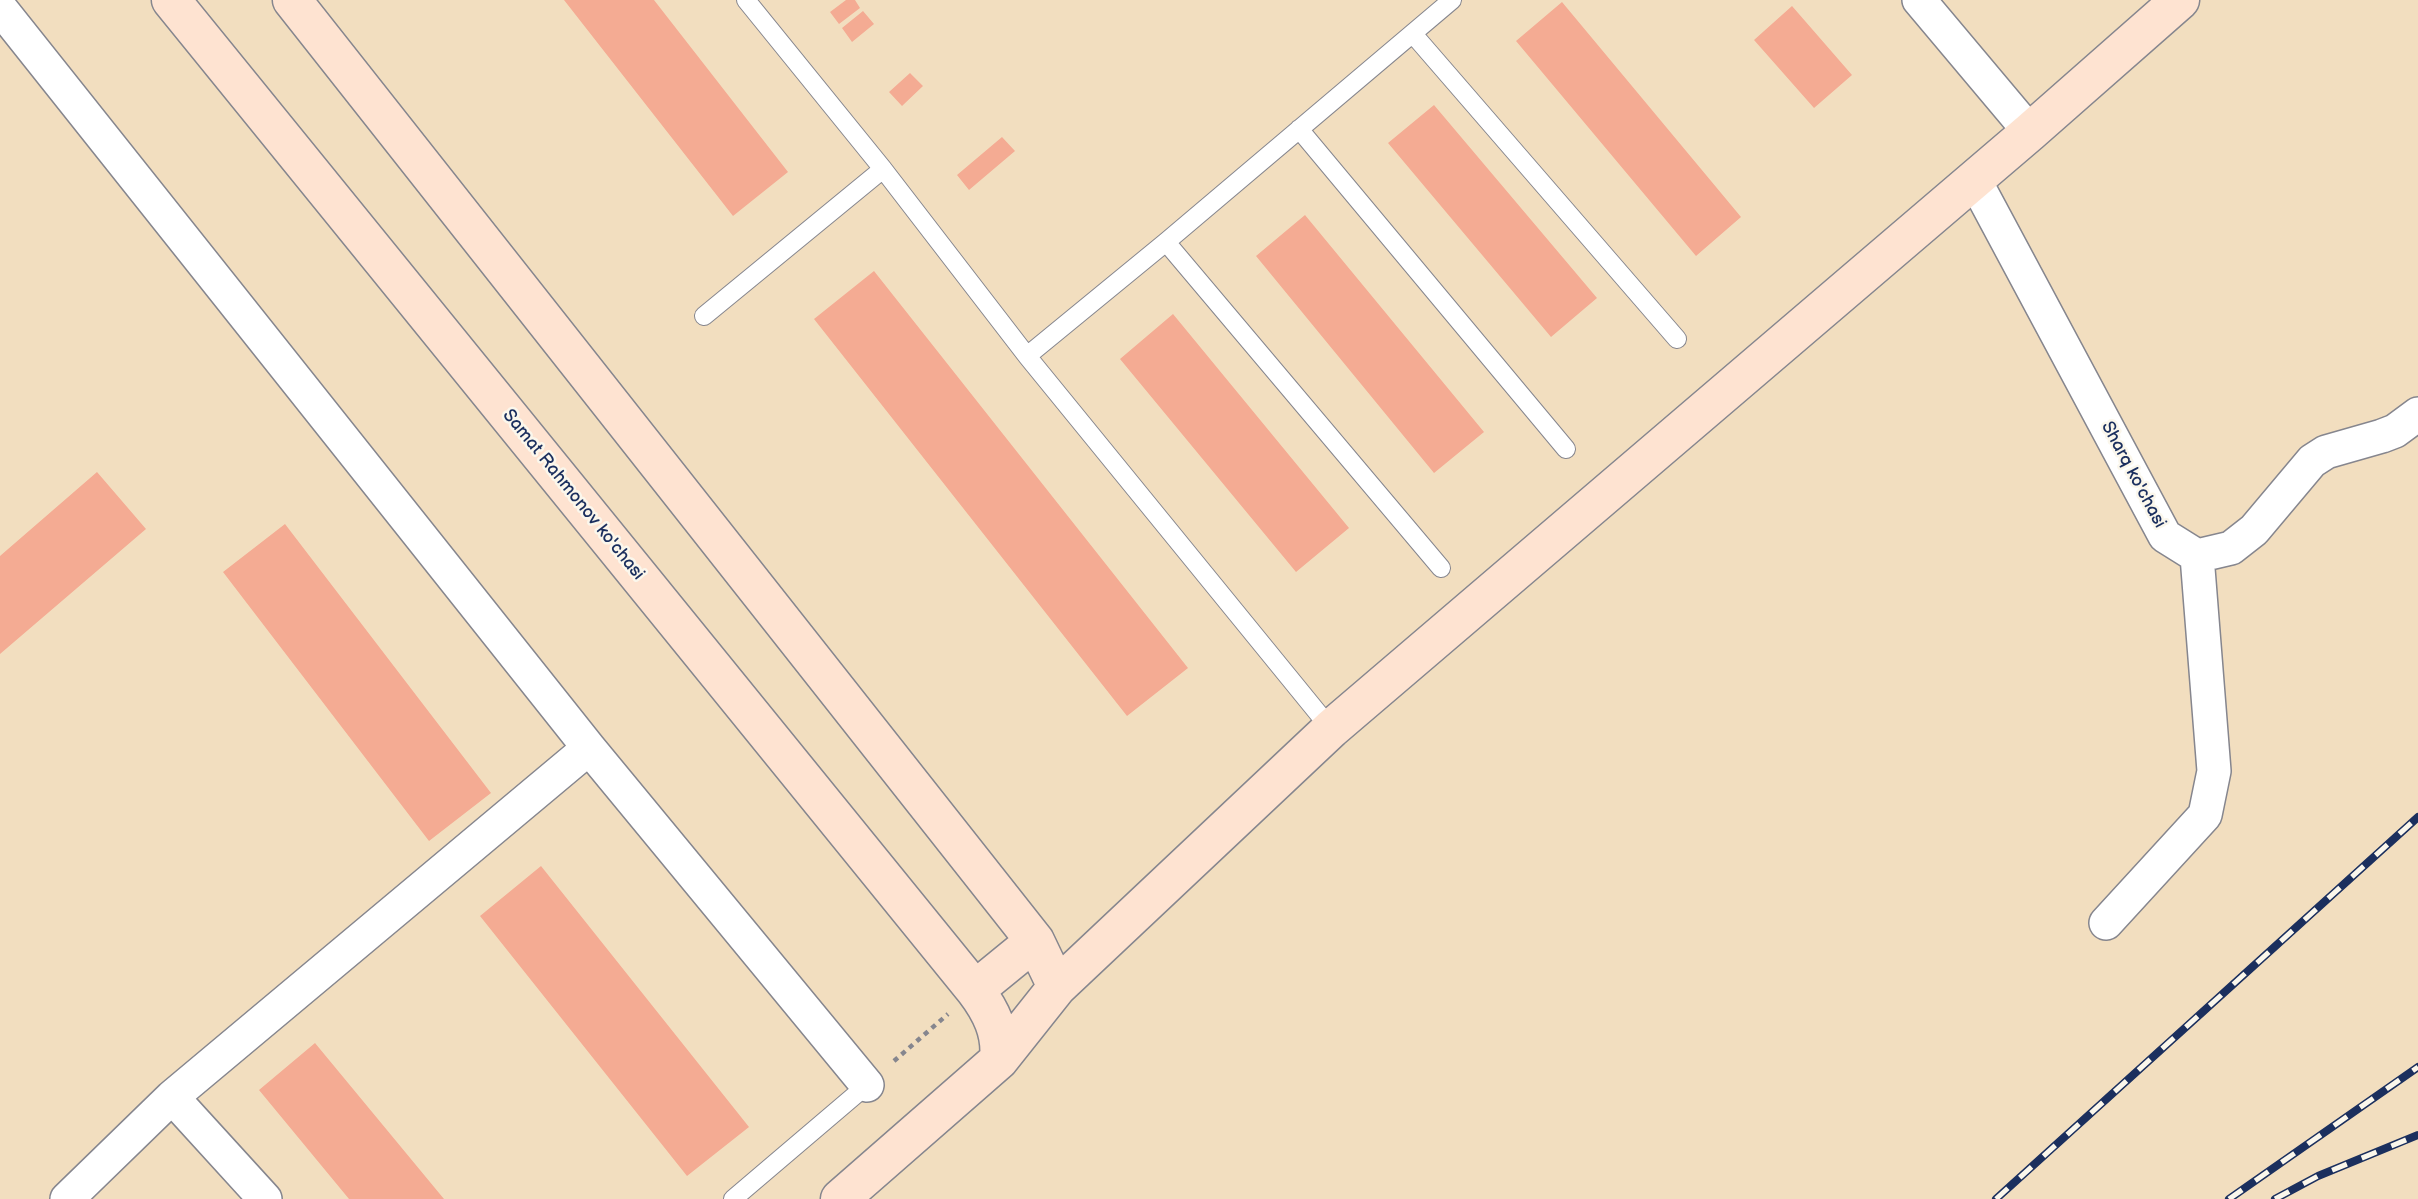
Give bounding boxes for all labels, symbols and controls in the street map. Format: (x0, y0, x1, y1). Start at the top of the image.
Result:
street label: Samat Rahmonov ko'chasi (497, 405, 649, 585)
street label: Sharq ko'chasi (2096, 418, 2170, 532)

